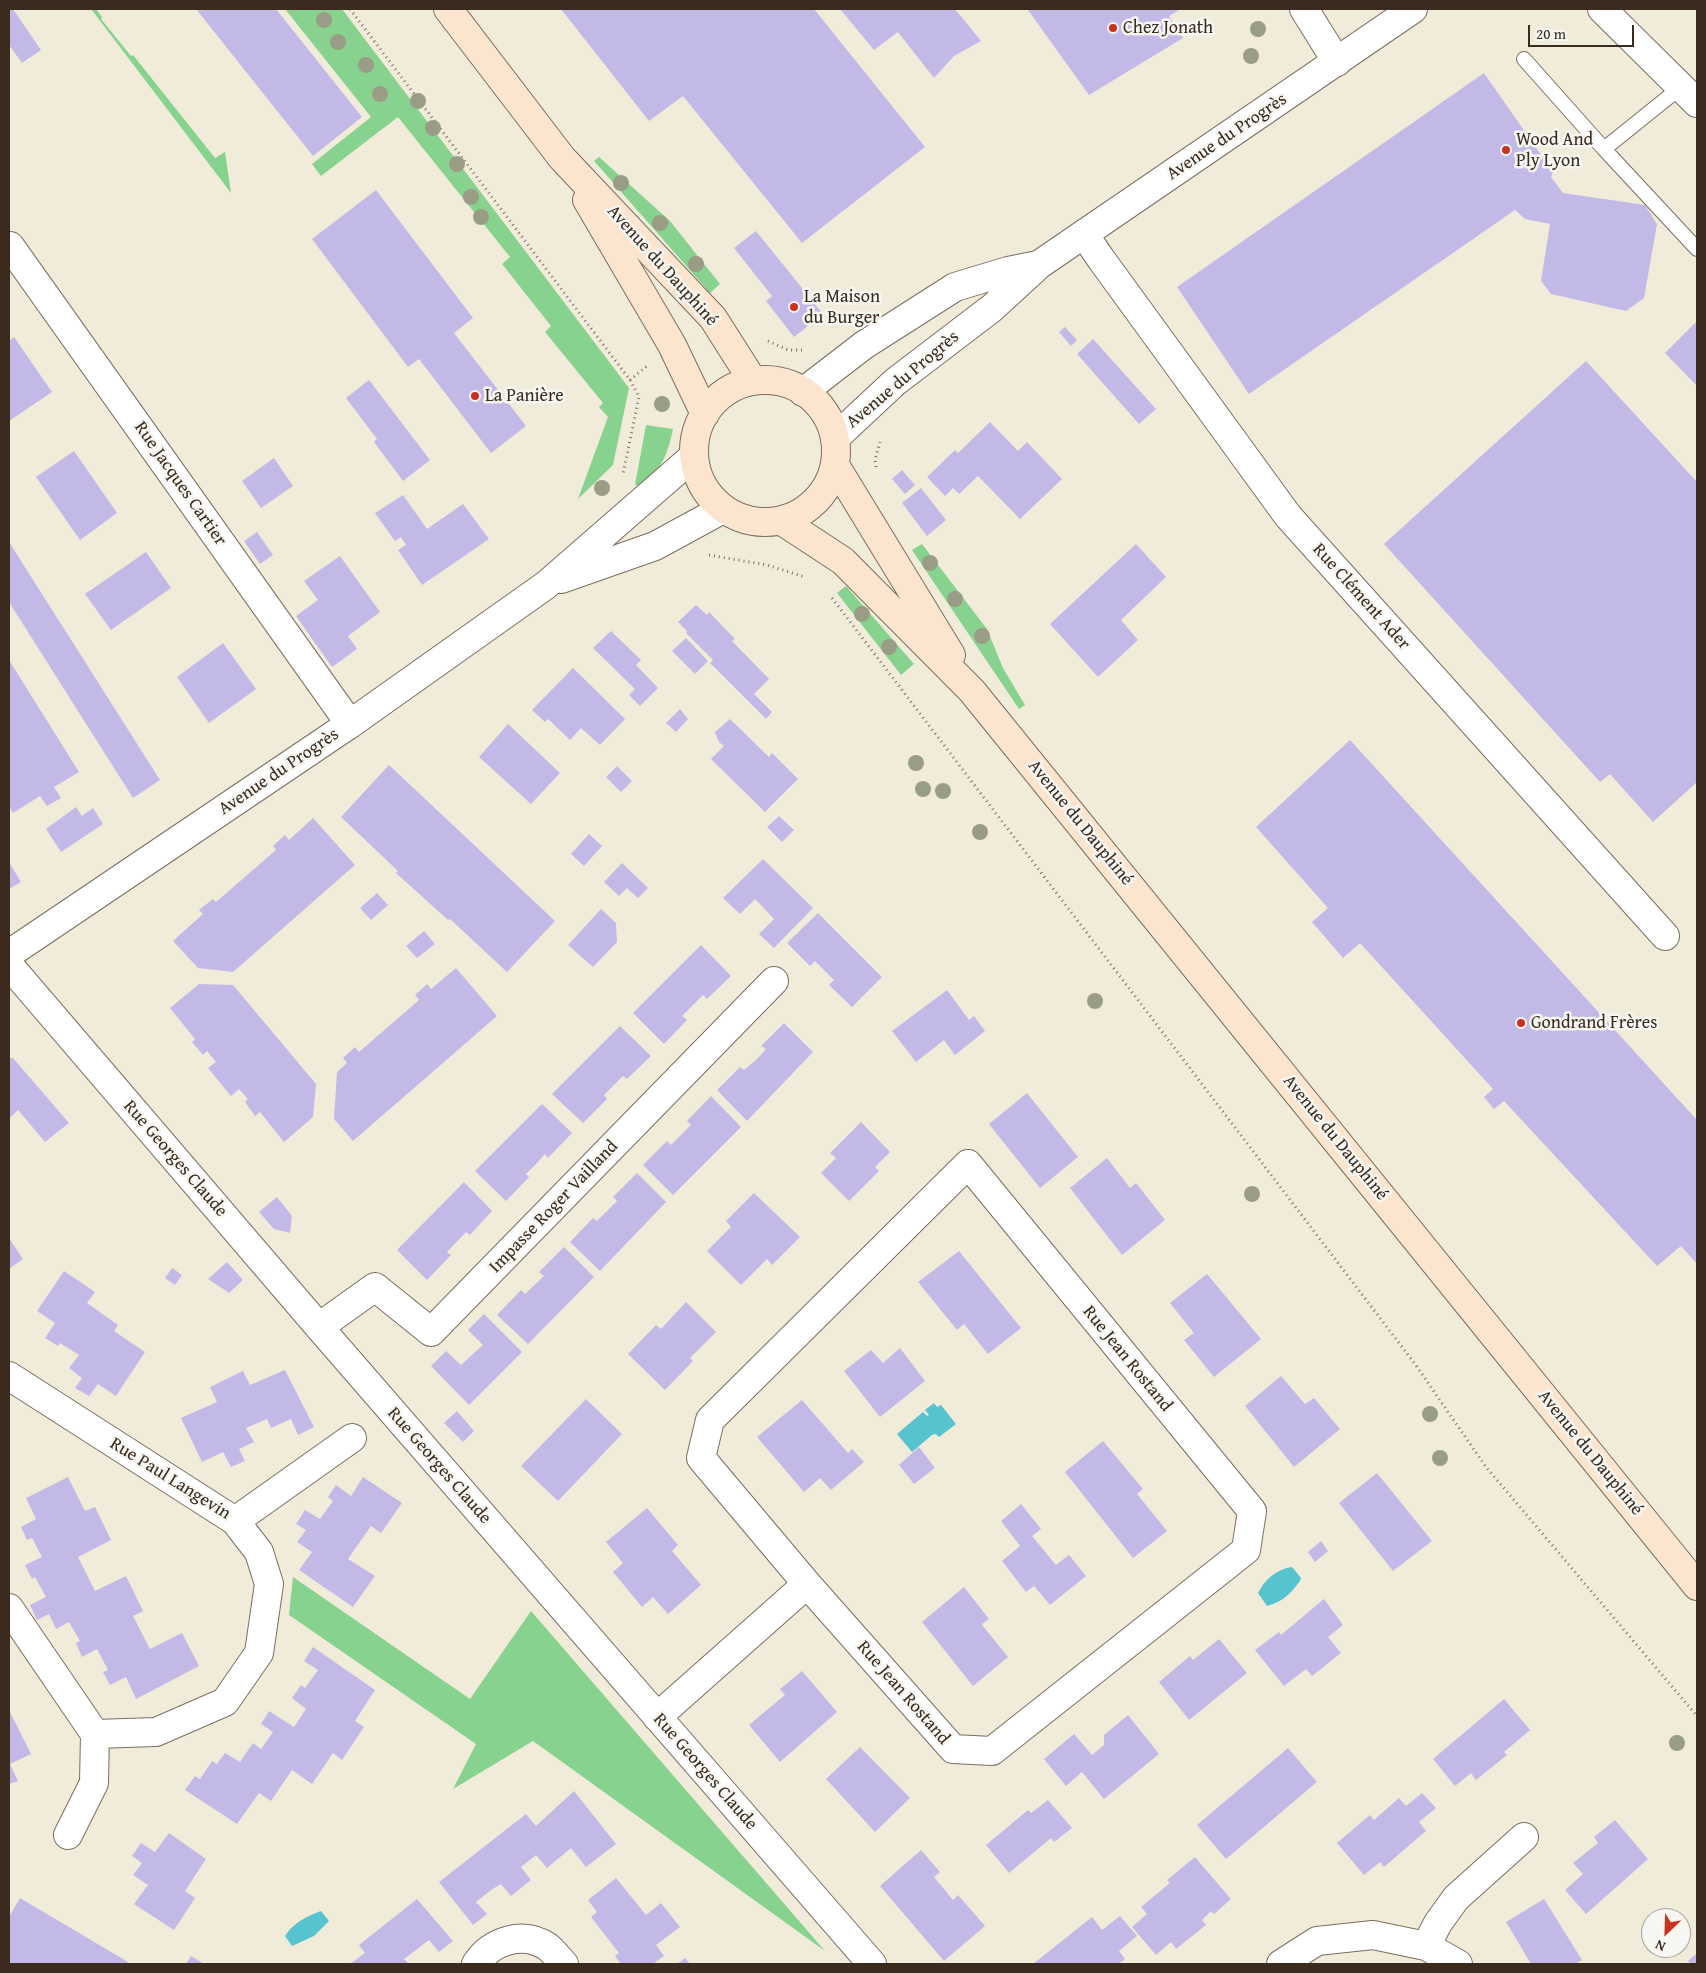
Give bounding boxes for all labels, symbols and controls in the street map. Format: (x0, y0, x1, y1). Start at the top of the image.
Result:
scale bar (1531, 15, 1637, 47)
place label: Chez Jonath (1123, 17, 1213, 39)
marker: Chez Jonath (1107, 22, 1119, 34)
text: 20 m (1536, 23, 1566, 44)
street label: Avenue du Progrès (1163, 89, 1291, 185)
place label: Wood And Ply Lyon (1516, 129, 1593, 172)
marker: Wood And Ply Lyon (1500, 144, 1512, 156)
street label: Avenue du Dauphiné (602, 201, 722, 331)
place label: La Maison du Burger (804, 286, 880, 328)
marker: La Maison du Burger (788, 301, 800, 313)
street label: Avenue du Progrès (842, 327, 964, 433)
place label: La Panière (485, 385, 564, 407)
marker: La Panière (469, 390, 481, 402)
street label: Rue Jacques Cartier (129, 418, 231, 550)
street label: Rue Clément Ader (1308, 539, 1414, 655)
street label: Avenue du Progrès (215, 724, 343, 820)
street label: Avenue du Dauphiné (1023, 756, 1137, 890)
place label: Gondrand Frères (1531, 1012, 1657, 1034)
marker: Gondrand Frères (1515, 1017, 1527, 1029)
street label: Avenue du Dauphiné (1278, 1071, 1392, 1205)
street label: Rue Georges Claude (118, 1096, 232, 1222)
street label: Impasse Roger Vailland (485, 1136, 623, 1278)
street label: Rue Jean Rostand (1078, 1302, 1176, 1416)
street label: Avenue du Dauphiné (1533, 1386, 1647, 1520)
street label: Rue Georges Claude (382, 1403, 496, 1529)
street label: Rue Paul Langevin (106, 1433, 234, 1525)
street label: Rue Jean Rostand (852, 1637, 954, 1749)
street label: Rue Georges Claude (648, 1709, 762, 1835)
north arrow (1641, 1908, 1691, 1958)
text: N (1652, 1935, 1669, 1957)

